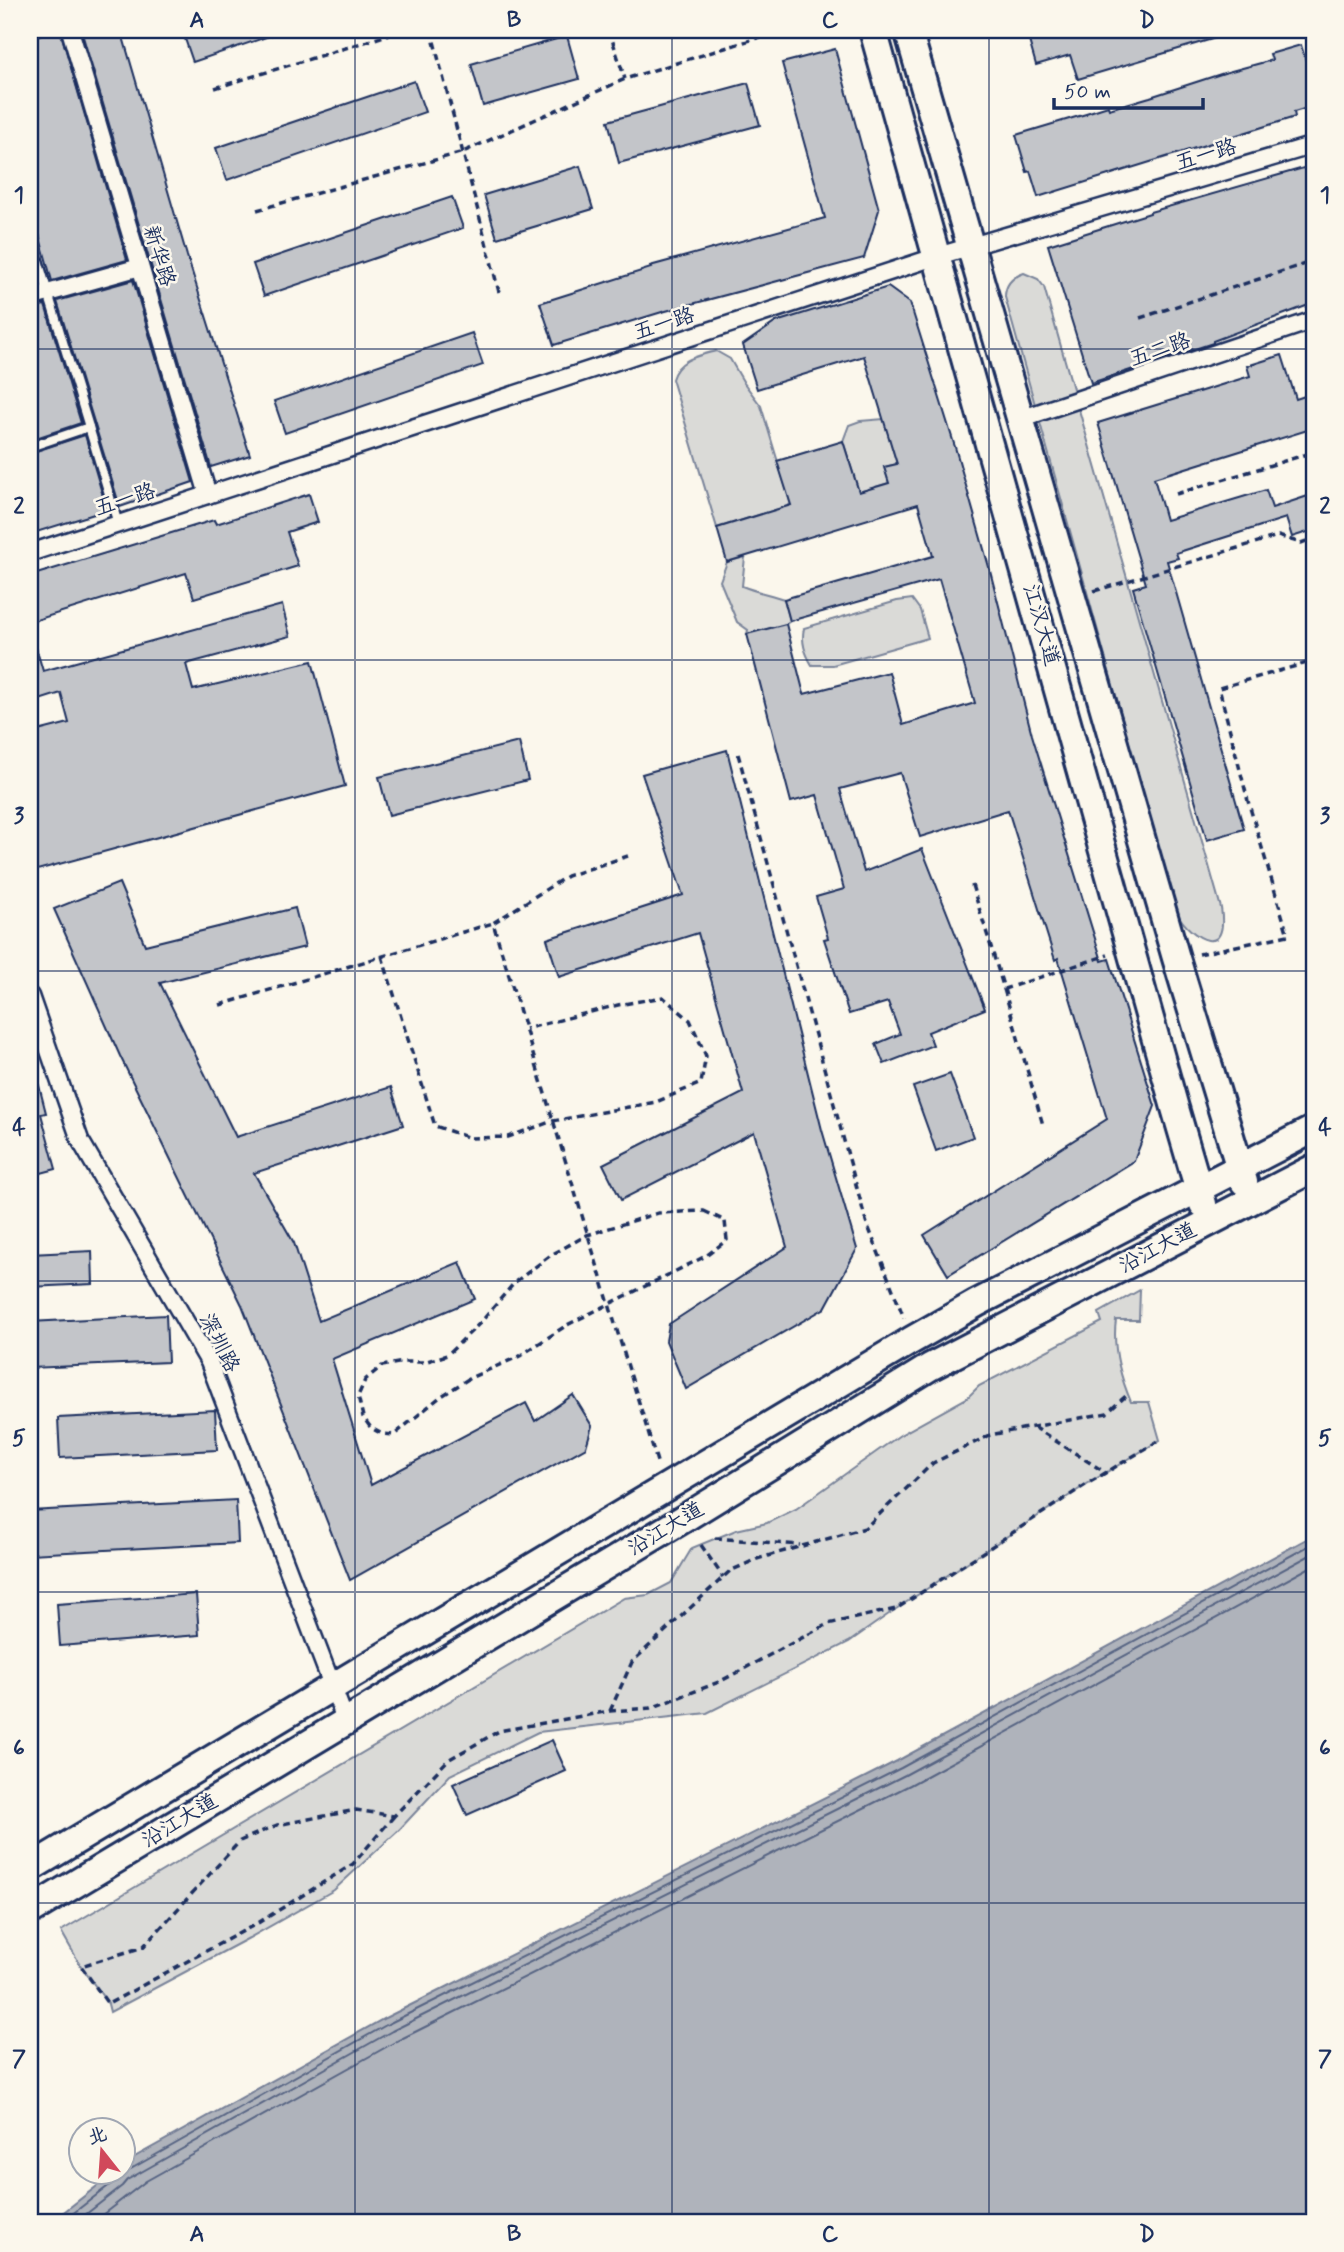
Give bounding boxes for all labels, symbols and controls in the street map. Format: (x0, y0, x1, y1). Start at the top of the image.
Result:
text: A (189, 6, 205, 36)
text: B (507, 6, 522, 36)
text: C (822, 6, 839, 36)
text: D (1139, 6, 1155, 36)
scale bar (1054, 66, 1202, 110)
text: 50 m (1064, 78, 1111, 106)
street label: 五一路 (1172, 132, 1240, 178)
text: 1 (14, 181, 24, 211)
text: 1 (1320, 181, 1330, 211)
street label: 新华路 (136, 222, 182, 290)
street label: 五一路 (630, 301, 698, 347)
street label: 五二路 (1126, 327, 1194, 373)
street label: 五一路 (91, 477, 159, 523)
text: 2 (13, 492, 25, 522)
text: 2 (1319, 492, 1331, 522)
street label: 江汉大道 (1016, 581, 1066, 669)
text: 3 (14, 802, 25, 832)
text: 3 (1320, 802, 1331, 832)
text: 4 (12, 1113, 26, 1143)
text: 4 (1318, 1113, 1332, 1143)
street label: 沿江大道 (1114, 1216, 1202, 1280)
street label: 深圳路 (192, 1309, 246, 1377)
text: 5 (12, 1424, 26, 1454)
text: 5 (1318, 1424, 1332, 1454)
street label: 沿江大道 (623, 1495, 709, 1563)
text: 6 (13, 1734, 25, 1764)
text: 6 (1319, 1734, 1331, 1764)
street label: 沿江大道 (137, 1787, 223, 1855)
text: 7 (12, 2045, 26, 2075)
text: 7 (1318, 2045, 1332, 2075)
north arrow (66, 2116, 136, 2186)
text: 北 (85, 2121, 110, 2151)
text: A (189, 2220, 205, 2250)
text: B (507, 2220, 522, 2250)
text: C (822, 2220, 839, 2250)
text: D (1139, 2220, 1155, 2250)

